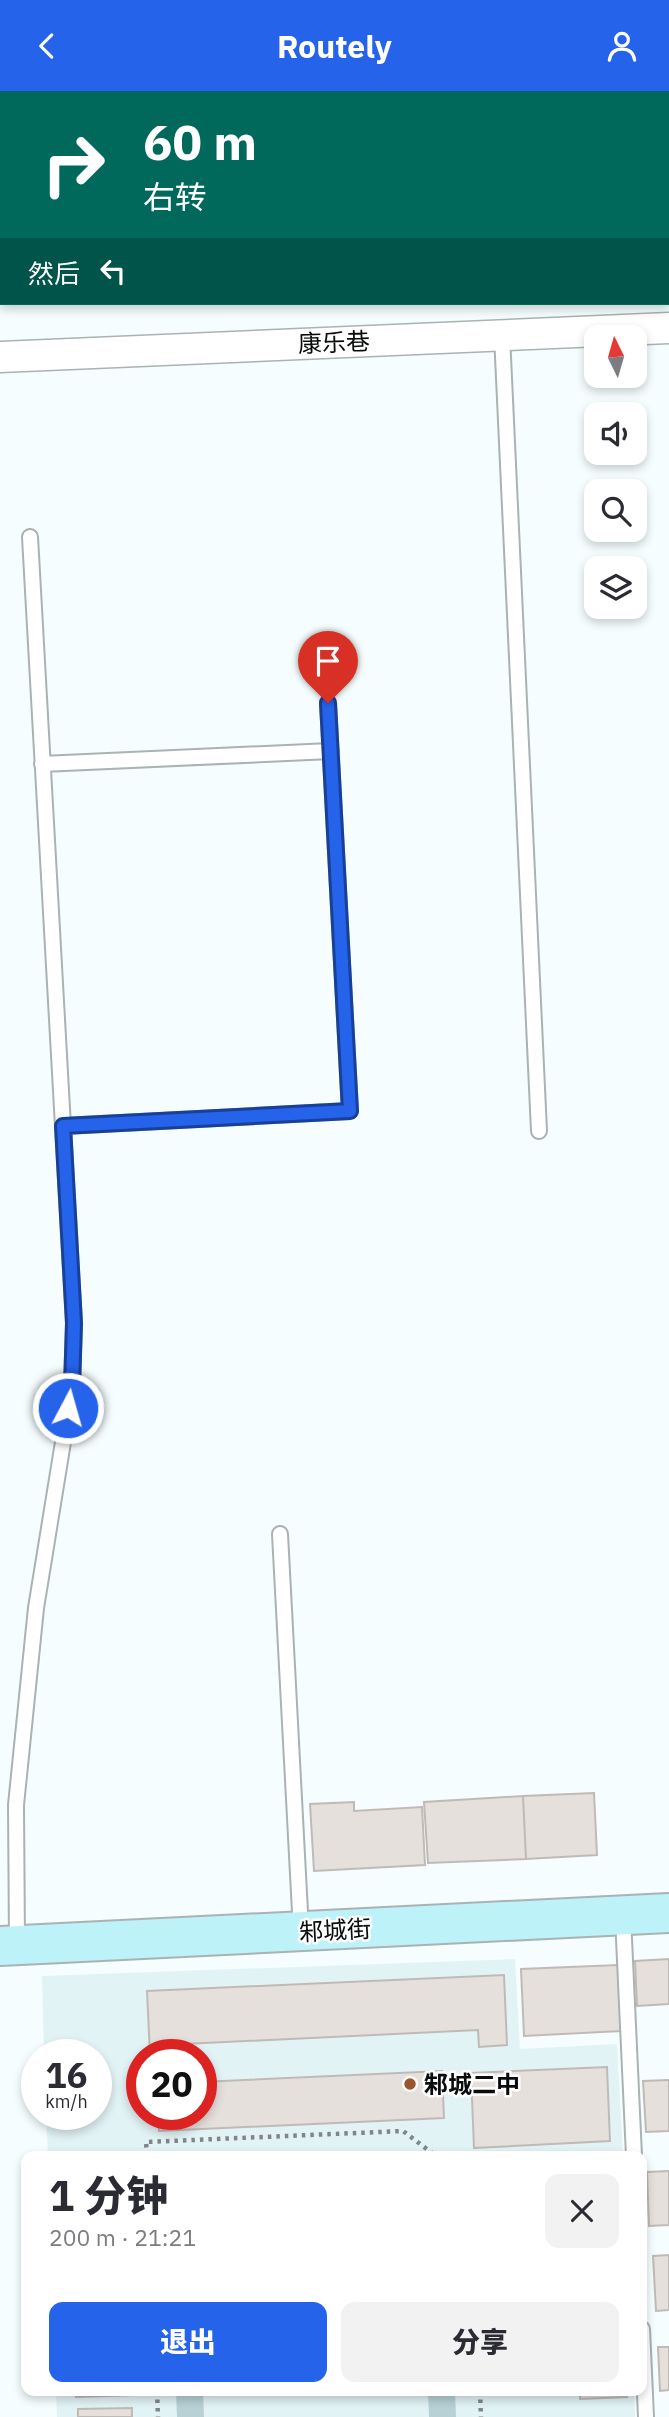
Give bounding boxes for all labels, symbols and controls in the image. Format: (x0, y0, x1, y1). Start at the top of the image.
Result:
text: Routely (277, 25, 392, 67)
icon: back (28, 27, 66, 65)
icon: person (603, 27, 641, 65)
text: 60 m (143, 110, 257, 173)
icon: right (28, 119, 119, 210)
text: 右转 (143, 176, 207, 218)
icon: left (94, 252, 132, 290)
text: 然后 (28, 256, 80, 290)
street label: 康乐巷 (297, 325, 371, 359)
north arrow (584, 325, 648, 389)
map controls (584, 325, 647, 619)
button: sound (584, 402, 647, 465)
button: search (584, 479, 647, 542)
button: layers (584, 556, 647, 619)
pin (298, 631, 358, 703)
icon: arrive (309, 642, 347, 680)
position arrow (31, 1371, 105, 1445)
street label: 邾城街 (298, 1912, 372, 1948)
speed limit sign: 20 (126, 2039, 217, 2130)
text: 16 (45, 2052, 88, 2098)
place label: 邾城二中 (424, 2068, 520, 2100)
marker: 邾城二中 (402, 2076, 418, 2092)
text: km/h (45, 2090, 88, 2113)
text: 1 分钟 (49, 2168, 168, 2223)
button: close (545, 2174, 619, 2248)
text: 200 m · 21:21 (49, 2222, 196, 2252)
button: 退出 (49, 2302, 327, 2382)
button: 分享 (341, 2302, 619, 2382)

